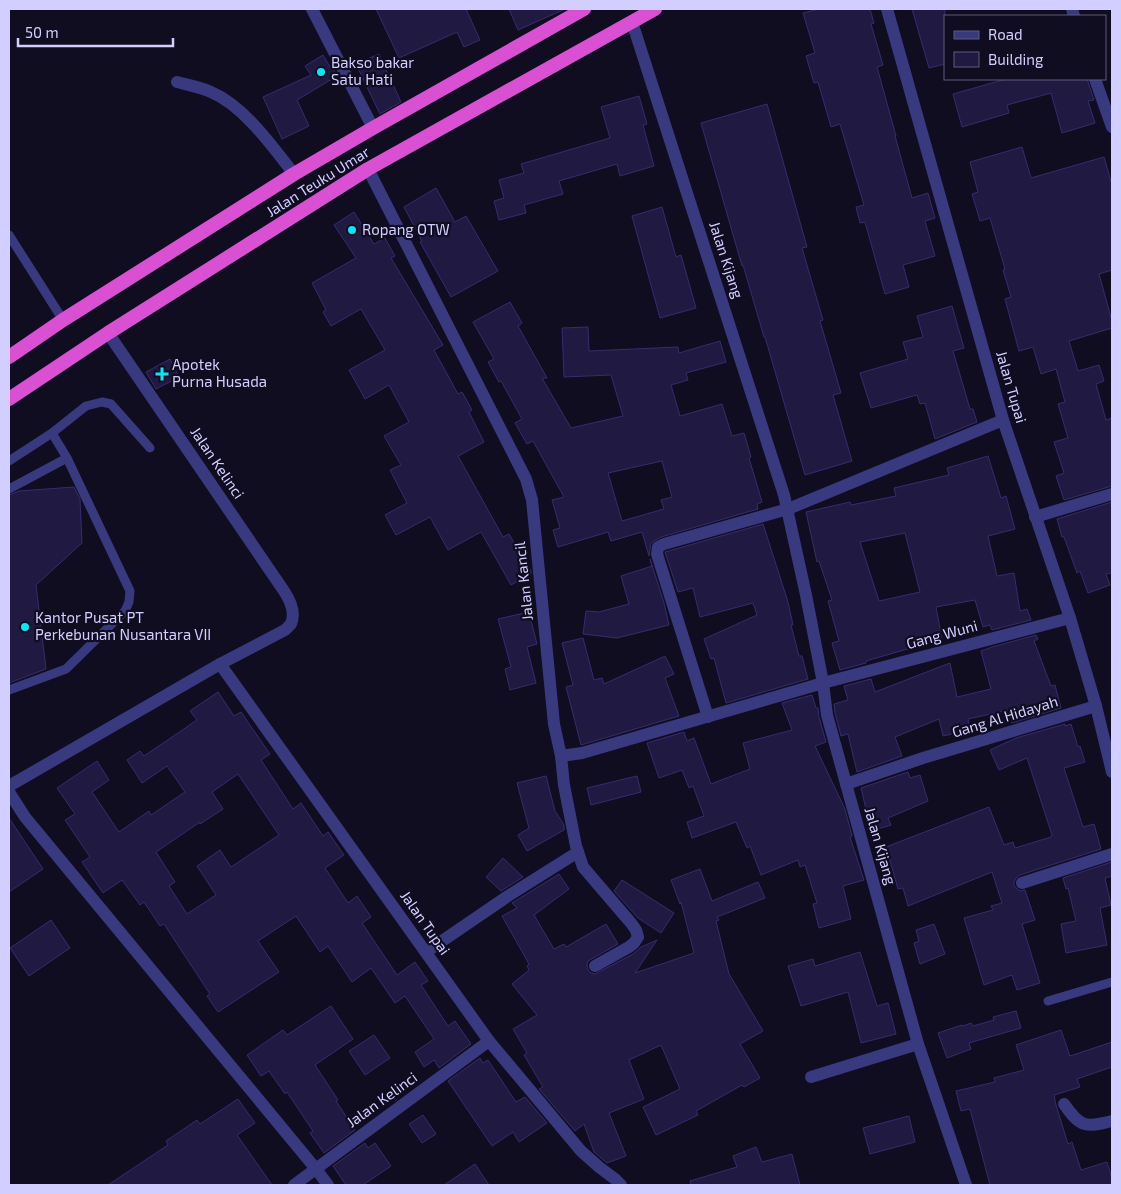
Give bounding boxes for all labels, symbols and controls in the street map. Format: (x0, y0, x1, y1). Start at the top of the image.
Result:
scale bar (18, 15, 172, 47)
legend (944, 15, 1106, 80)
text: 50 m (25, 23, 59, 41)
text: Road (988, 25, 1023, 43)
text: Building (988, 50, 1044, 68)
place label: Bakso bakar Satu Hati (331, 53, 414, 88)
marker: Bakso bakar Satu Hati (315, 66, 327, 78)
street label: Jalan Teuku Umar (263, 142, 372, 220)
street label: Jalan Kijang (705, 219, 748, 301)
place label: Ropang OTW (362, 220, 450, 238)
marker: Ropang OTW (346, 224, 358, 236)
street label: Jalan Tupai (993, 349, 1031, 425)
place label: Apotek Purna Husada (172, 355, 267, 390)
marker: Apotek Purna Husada (156, 368, 168, 380)
street label: Jalan Kelinci (187, 423, 248, 502)
street label: Jalan Kancil (510, 540, 536, 622)
place label: Kantor Pusat PT Perkebunan Nusantara VII (35, 608, 211, 643)
street label: Gang Wuni (904, 616, 979, 652)
marker: Kantor Pusat PT Perkebunan Nusantara VII (19, 621, 31, 633)
street label: Gang Al Hidayah (950, 691, 1060, 741)
street label: Jalan Kijang (860, 805, 901, 887)
street label: Jalan Tupai (397, 887, 455, 958)
street label: Jalan Kelinci (343, 1068, 420, 1131)

